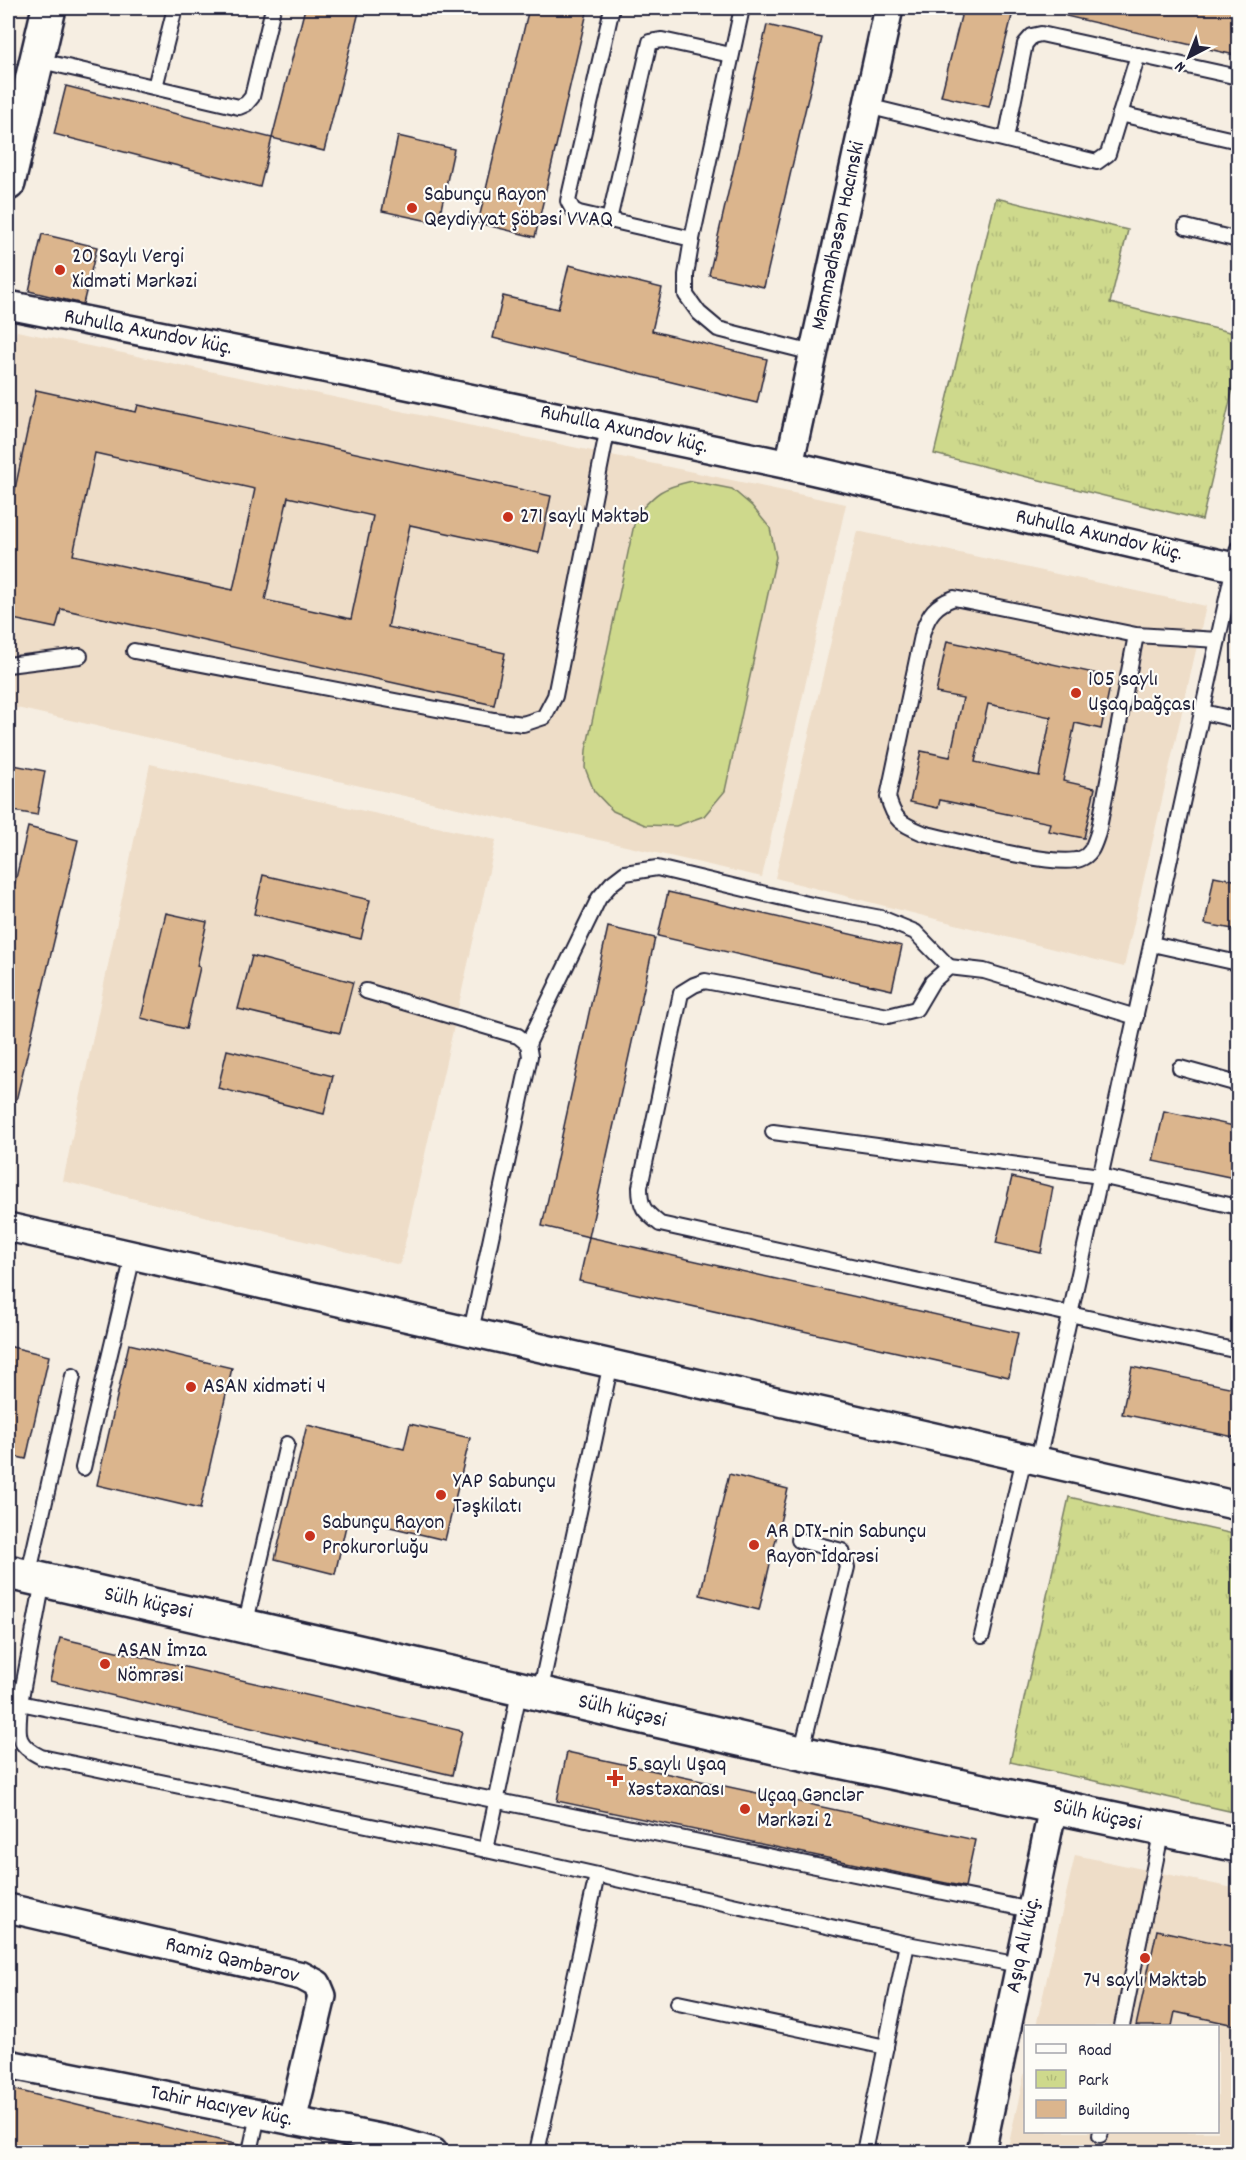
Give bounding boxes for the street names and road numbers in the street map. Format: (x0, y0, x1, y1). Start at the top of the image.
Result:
street label: Məmmədhəsən Hacınski (804, 139, 874, 333)
street label: Ruhulla Axundov küç. (61, 301, 235, 365)
street label: Ruhulla Axundov küç. (537, 397, 711, 463)
street label: Ruhulla Axundov küç. (1012, 502, 1186, 570)
street label: Sülh küçəsi (101, 1580, 195, 1628)
street label: Sülh küçəsi (575, 1687, 669, 1737)
street label: Sülh küçəsi (1050, 1792, 1144, 1840)
street label: Aşıq Alı küç. (999, 1894, 1049, 1996)
street label: Ramiz Qəmbərov (162, 1929, 302, 1993)
street label: Tahir Hacıyev küç. (147, 2078, 295, 2136)

